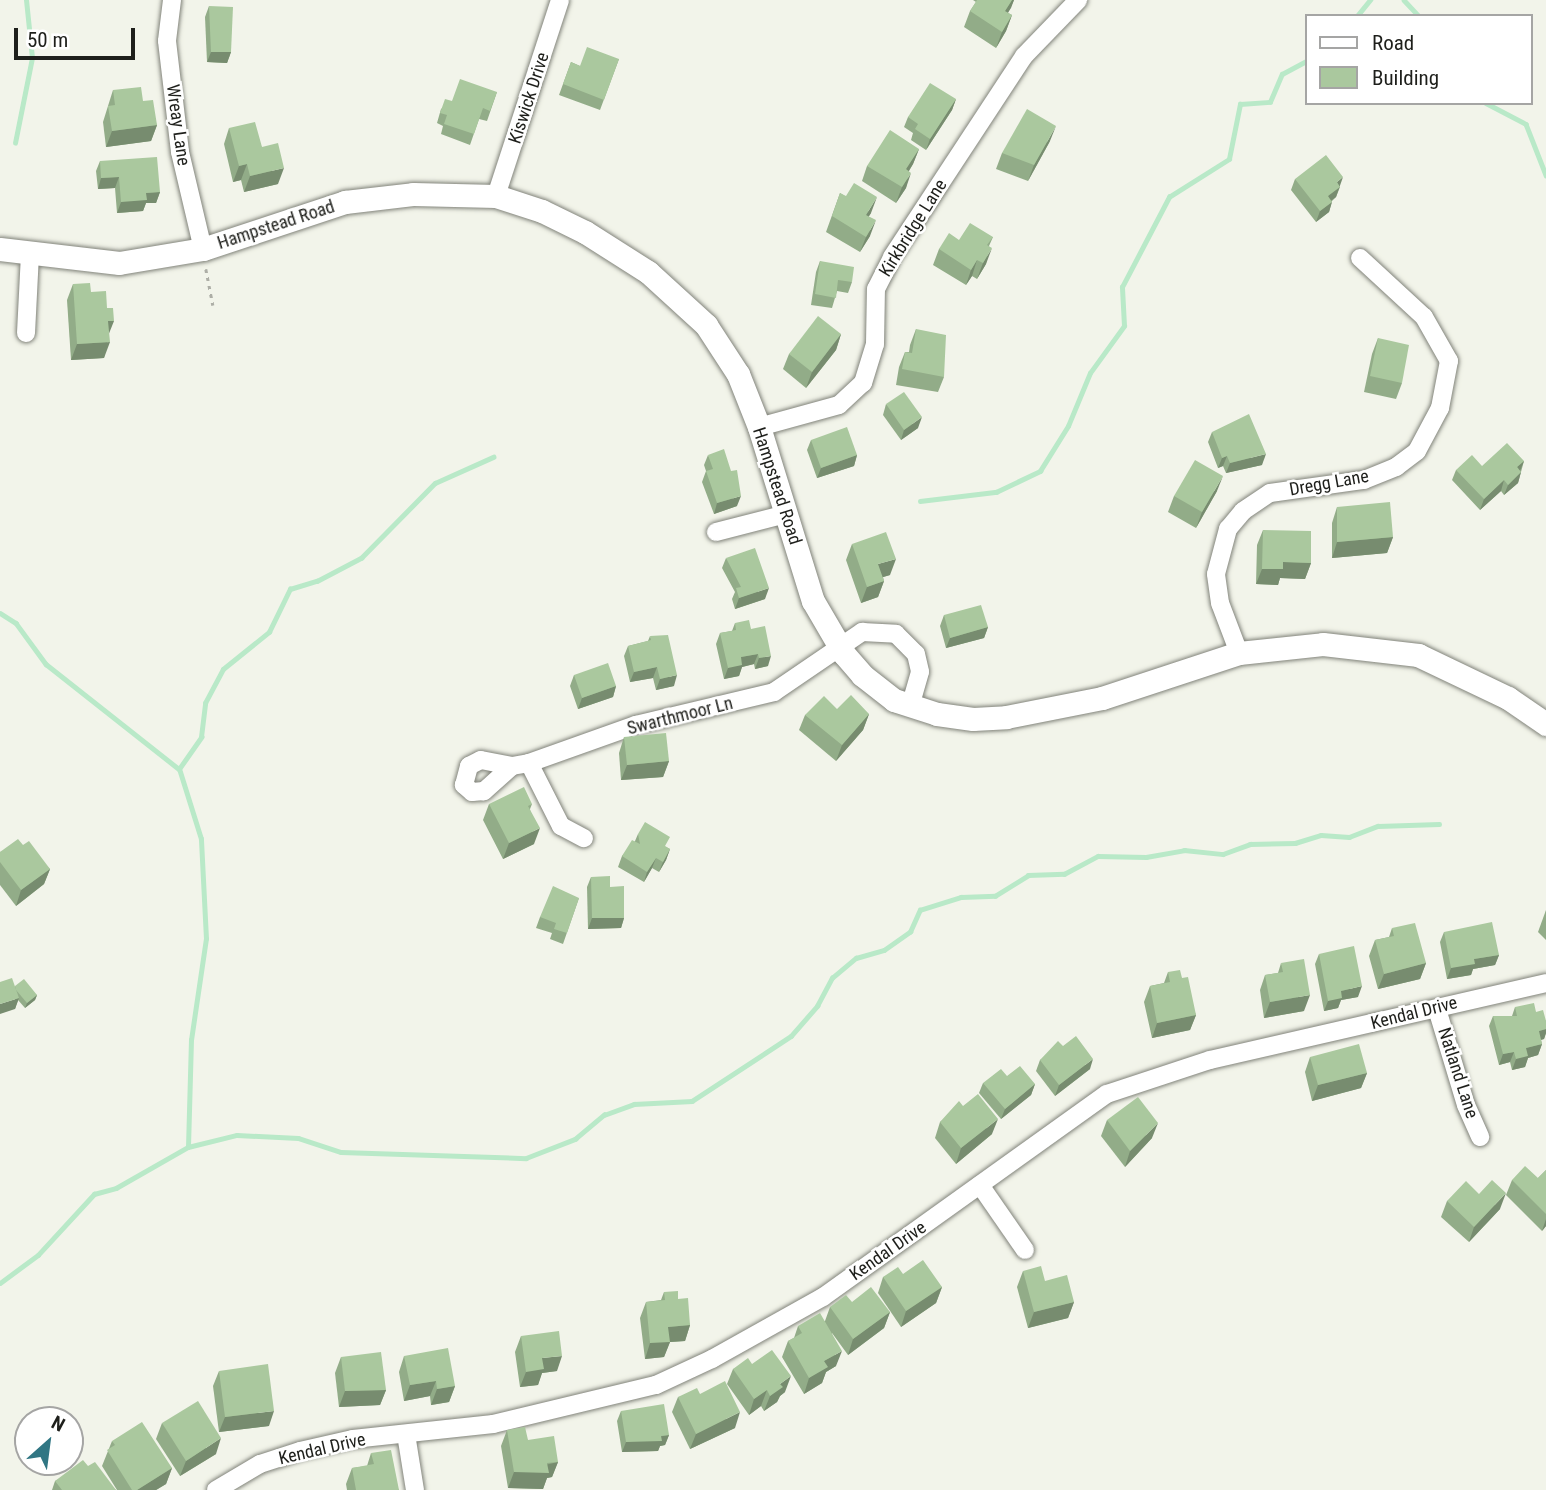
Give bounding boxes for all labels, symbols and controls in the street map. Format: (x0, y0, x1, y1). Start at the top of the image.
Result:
scale bar (18, 14, 138, 58)
legend (1304, 14, 1532, 105)
text: 50 m (27, 28, 68, 52)
text: Road (1372, 31, 1414, 55)
street label: Kiswick Drive (504, 50, 554, 146)
text: Building (1372, 66, 1439, 90)
street label: Wreay Lane (162, 83, 194, 167)
street label: Kirkbridge Lane (874, 175, 952, 281)
street label: Hampstead Road (215, 196, 337, 254)
street label: Hampstead Road (748, 425, 806, 547)
street label: Dregg Lane (1288, 465, 1370, 501)
street label: Swarthmoor Ln (625, 692, 735, 740)
street label: Kendal Drive (1368, 992, 1460, 1034)
street label: Natland Lane (1433, 1025, 1483, 1121)
street label: Kendal Drive (846, 1217, 930, 1285)
north arrow (14, 1406, 84, 1476)
text: N (48, 1411, 69, 1437)
street label: Kendal Drive (276, 1429, 368, 1469)

